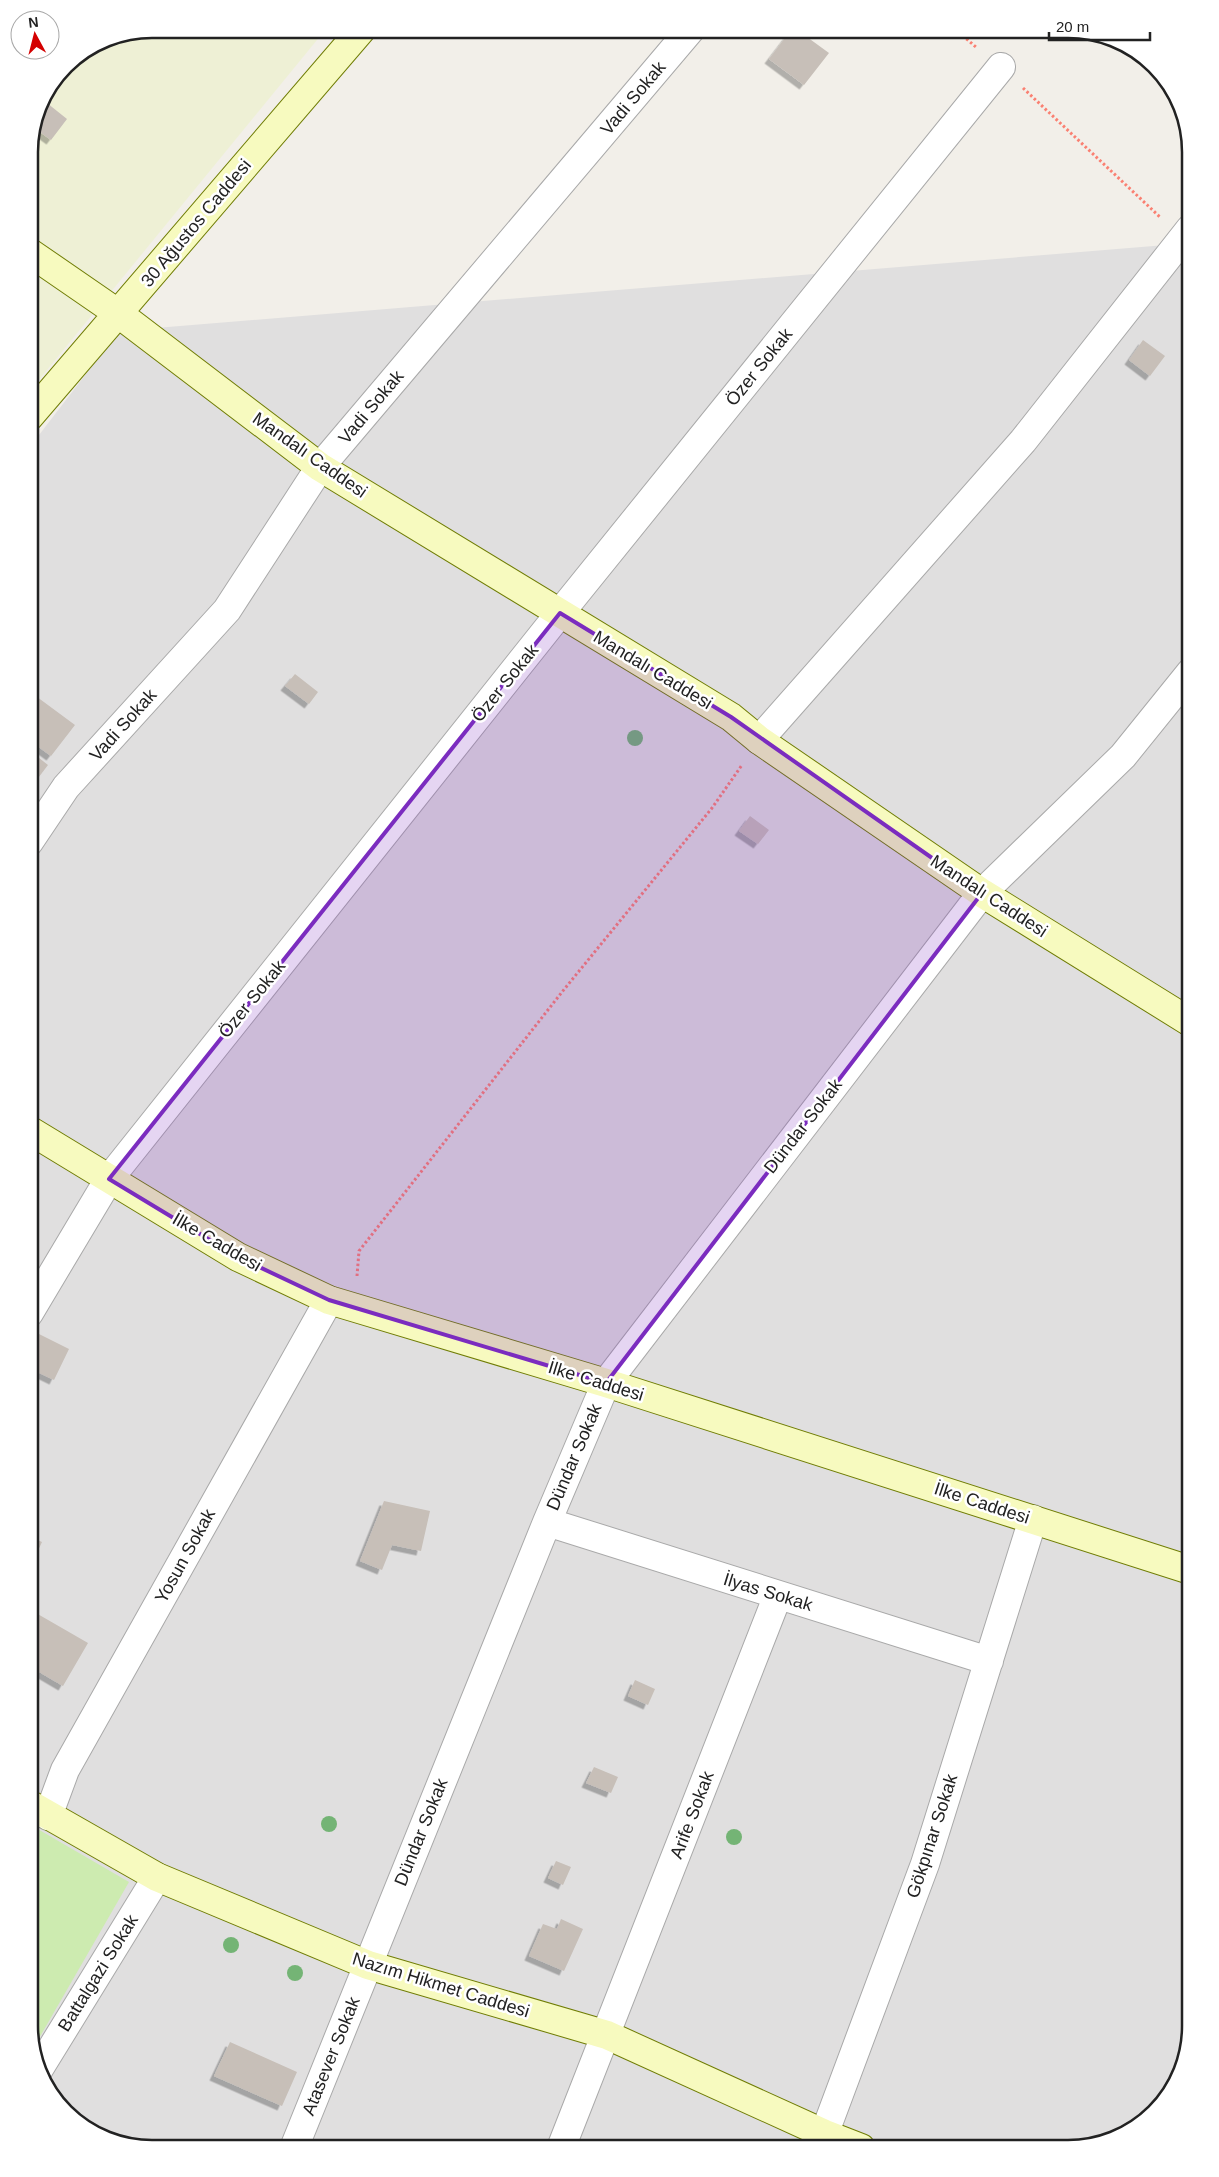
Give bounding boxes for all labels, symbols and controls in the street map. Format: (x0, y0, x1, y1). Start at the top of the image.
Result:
north arrow (10, 10, 60, 60)
scale bar (1049, 10, 1150, 42)
text: N (27, 14, 39, 31)
text: 20 m (1056, 18, 1089, 35)
street label: Vadi Sokak (597, 56, 670, 139)
street label: 30 Ağustos Caddesi (137, 155, 255, 291)
street label: Özer Sokak (722, 323, 797, 410)
street label: Vadi Sokak (335, 365, 408, 448)
street label: Mandalı Caddesi (249, 408, 371, 502)
street label: Mandalı Caddesi (590, 627, 716, 713)
street label: Özer Sokak (468, 639, 543, 726)
street label: Vadi Sokak (86, 684, 161, 765)
street label: Mandalı Caddesi (927, 851, 1051, 941)
street label: Özer Sokak (215, 955, 290, 1042)
street label: Dündar Sokak (760, 1074, 847, 1177)
street label: İlke Caddesi (169, 1209, 265, 1275)
street label: İlke Caddesi (546, 1357, 646, 1405)
street label: Dündar Sokak (543, 1400, 606, 1513)
street label: İlke Caddesi (932, 1478, 1032, 1528)
street label: Yosun Sokak (151, 1505, 220, 1607)
street label: İlyas Sokak (721, 1569, 816, 1615)
street label: Arife Sokak (666, 1768, 718, 1862)
street label: Gökpınar Sokak (903, 1771, 962, 1900)
street label: Dündar Sokak (390, 1774, 452, 1889)
street label: Battalgazi Sokak (54, 1910, 143, 2035)
street label: Nazım Hikmet Caddesi (350, 1949, 532, 2021)
street label: Atasever Sokak (298, 1993, 364, 2118)

